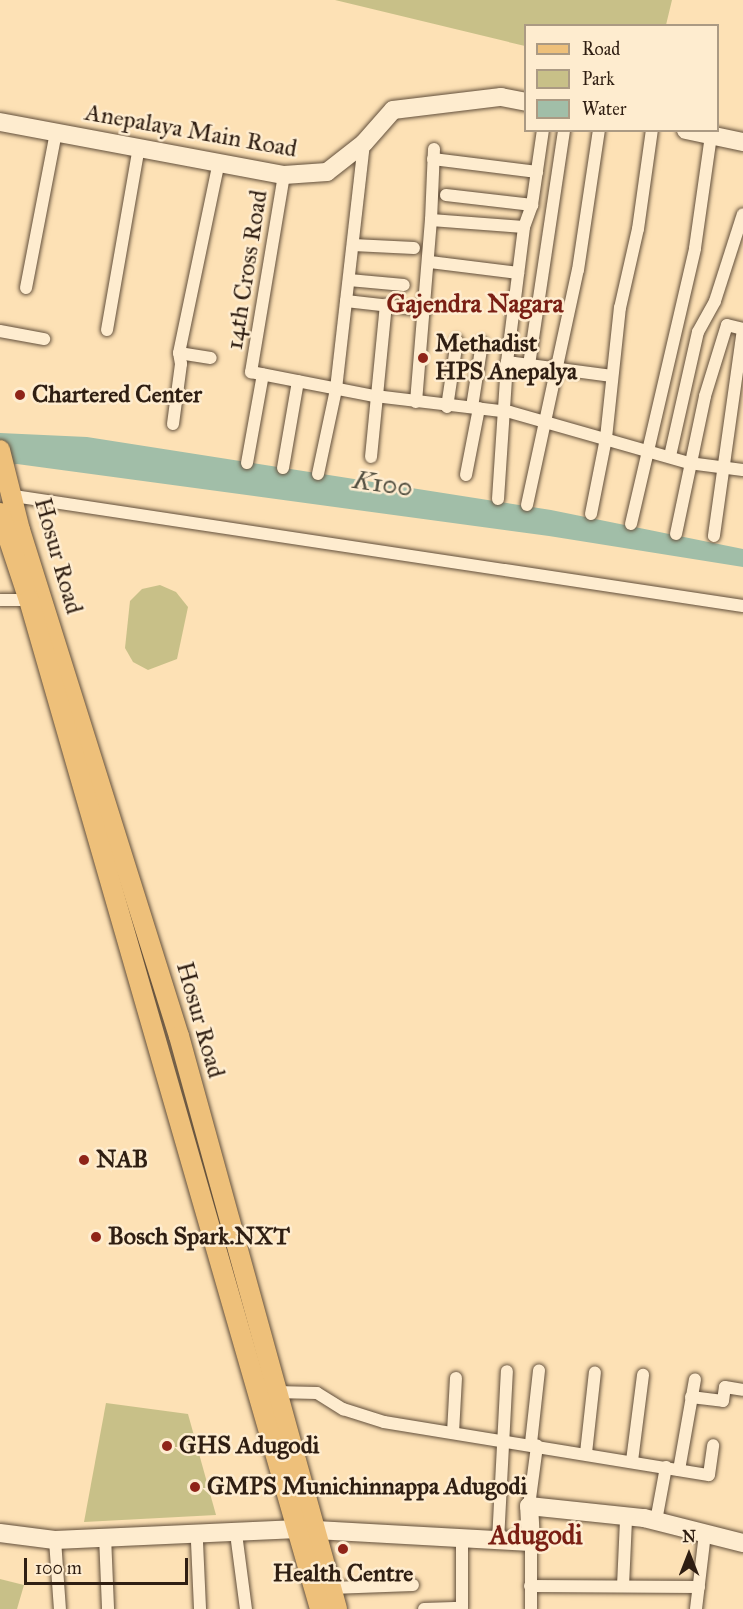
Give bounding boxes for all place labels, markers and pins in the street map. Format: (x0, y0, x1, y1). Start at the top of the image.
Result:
place label: Methadist HPS Anepalya (435, 330, 577, 386)
marker: Methadist HPS Anepalya (416, 351, 430, 365)
place label: Chartered Center (32, 381, 202, 409)
marker: Chartered Center (13, 388, 27, 402)
place label: NAB (96, 1146, 148, 1174)
marker: NAB (77, 1153, 91, 1167)
place label: Bosch Spark.NXT (108, 1223, 290, 1251)
marker: Bosch Spark.NXT (89, 1230, 103, 1244)
place label: GHS Adugodi (179, 1432, 319, 1460)
marker: GHS Adugodi (160, 1439, 174, 1453)
place label: GMPS Munichinnappa Adugodi (207, 1473, 527, 1501)
marker: GMPS Munichinnappa Adugodi (188, 1480, 202, 1494)
marker: Health Centre (334, 1540, 352, 1558)
place label: Health Centre (273, 1560, 413, 1588)

